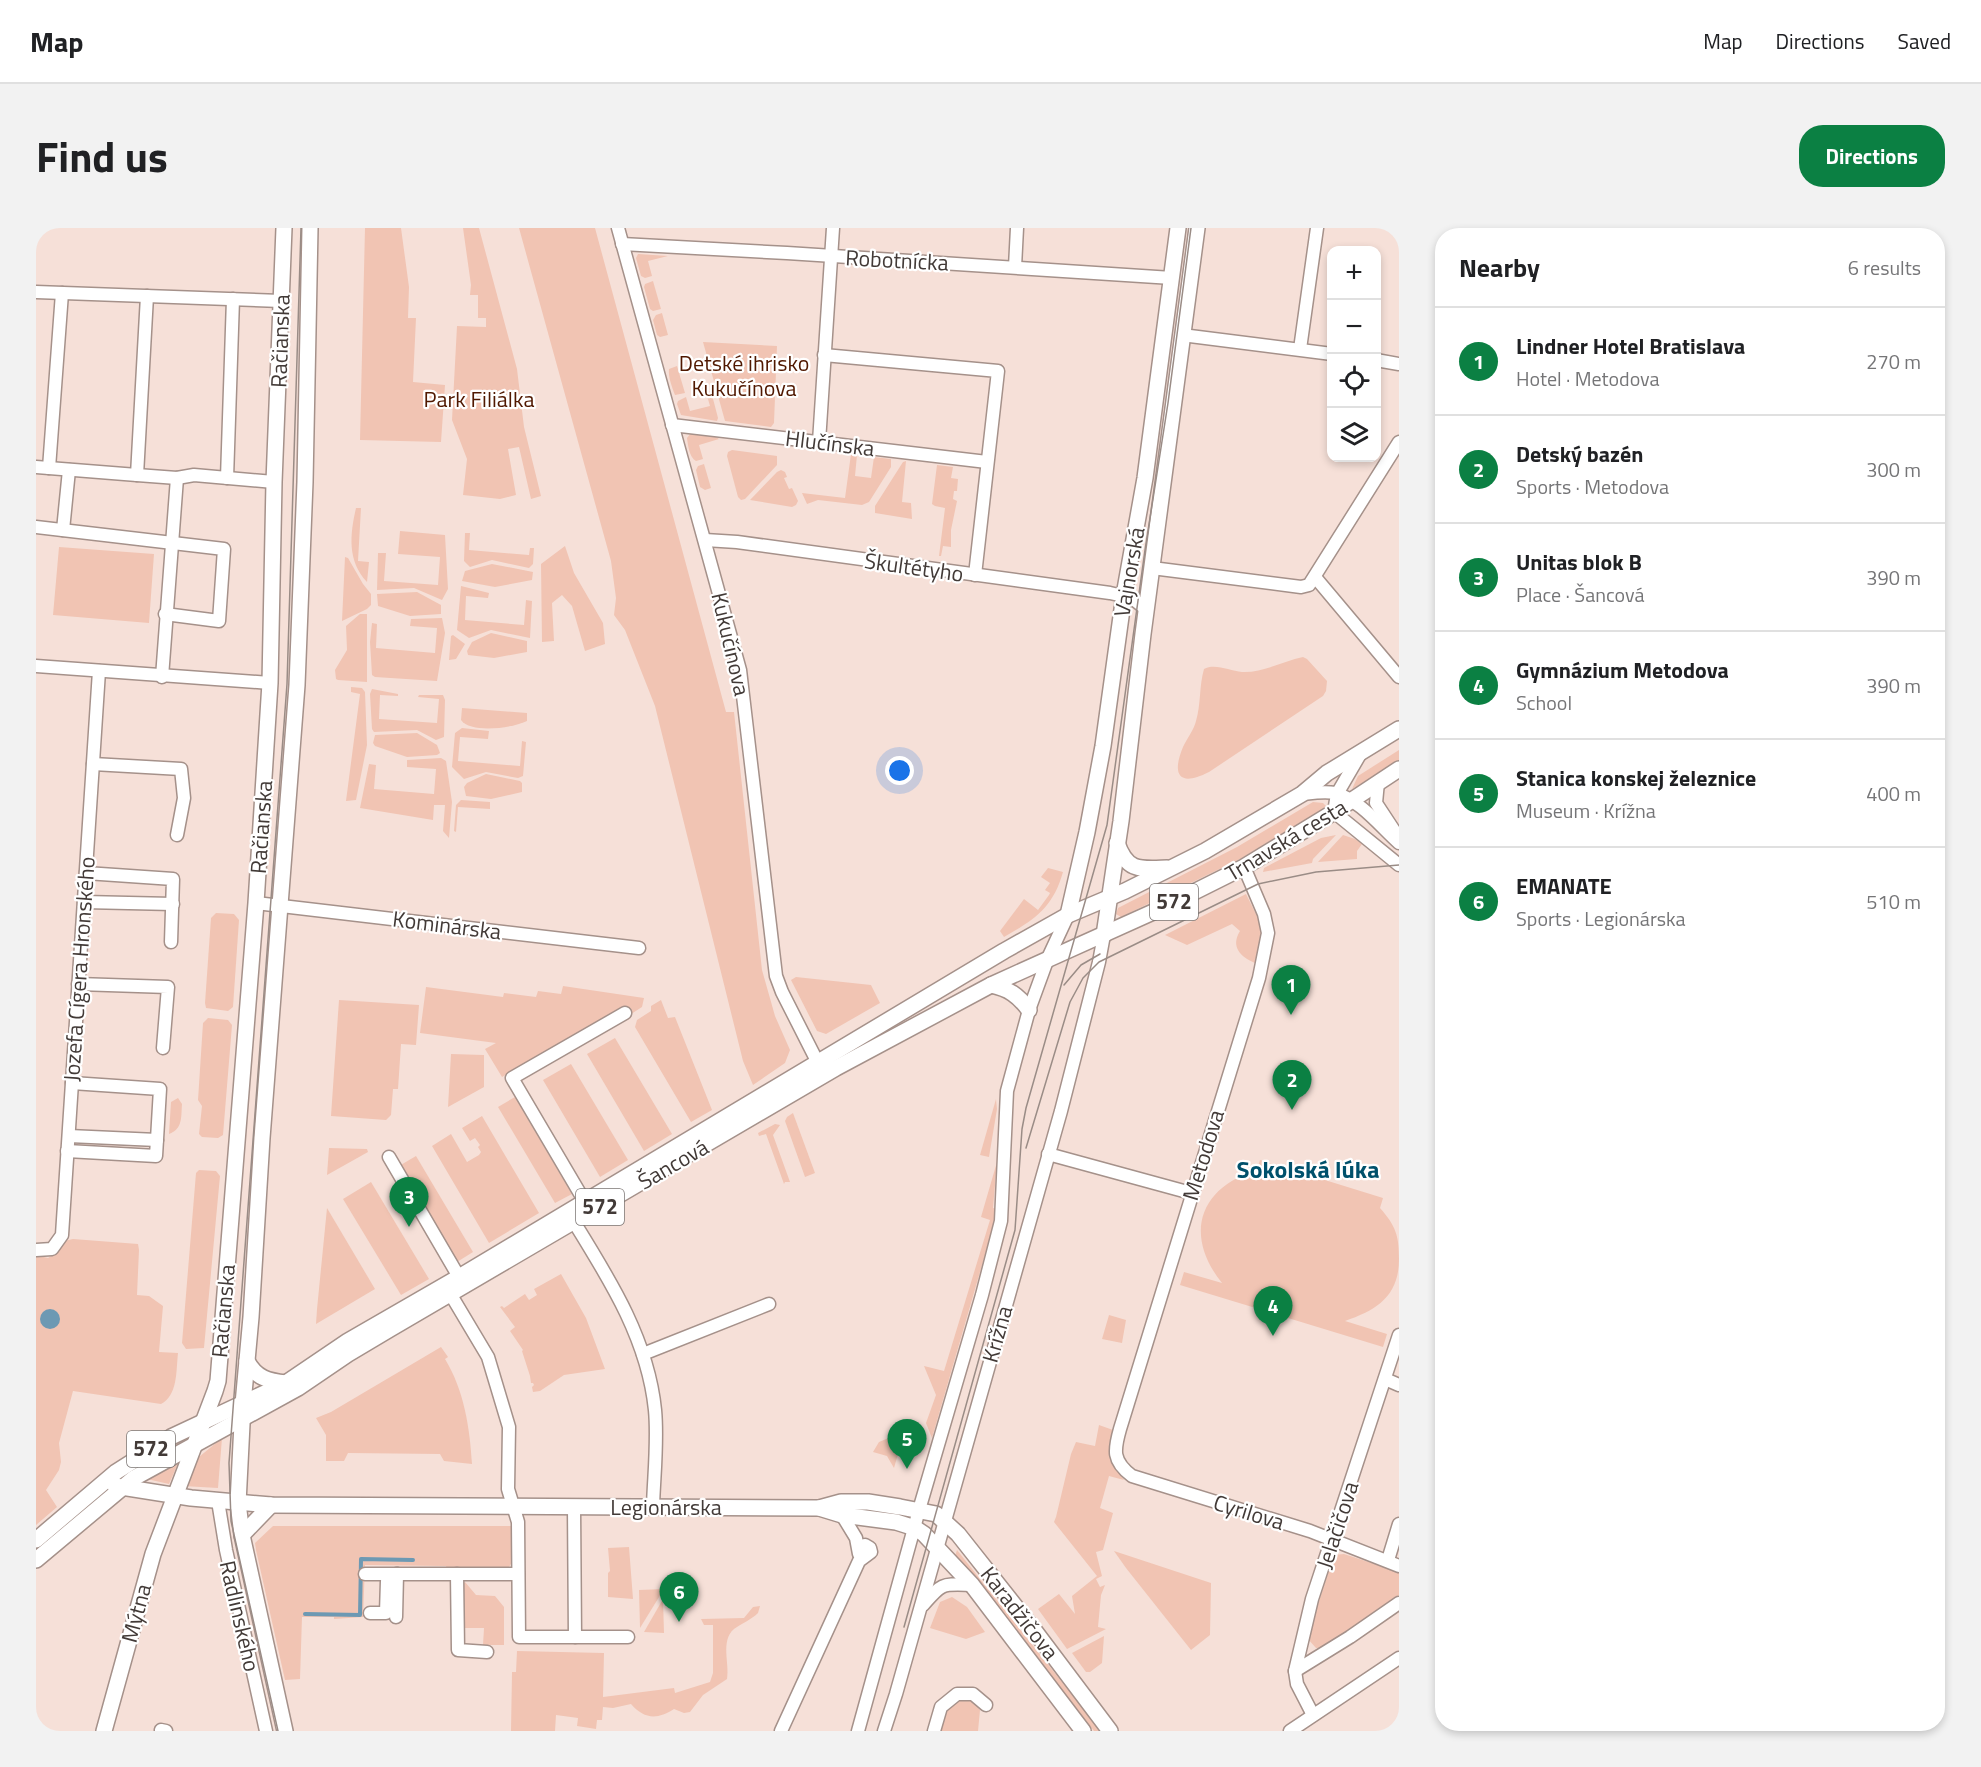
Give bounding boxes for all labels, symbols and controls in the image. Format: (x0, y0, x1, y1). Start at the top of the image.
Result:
text: Map (30, 20, 84, 63)
text: Map (1703, 25, 1743, 57)
text: Directions (1776, 25, 1865, 57)
text: Saved (1898, 25, 1951, 57)
text: Find us (36, 124, 168, 188)
button: Directions (1799, 125, 1945, 187)
street label: Robotnícka (844, 240, 950, 280)
map controls (1327, 246, 1381, 462)
button: + (1327, 246, 1381, 300)
text: Nearby (1459, 248, 1540, 287)
text: 6 results (1848, 252, 1921, 283)
street label: Račianska (261, 294, 299, 388)
button: − (1327, 300, 1381, 354)
text: Lindner Hotel Bratislava (1516, 329, 1745, 363)
park label: Detské ihrisko Kukučínova (679, 346, 809, 405)
text: 1 (1473, 346, 1484, 377)
text: 270 m (1866, 346, 1921, 377)
button: locate (1327, 354, 1381, 408)
text: Hotel · Metodova (1516, 363, 1660, 394)
park label: Park Filiálka (424, 382, 534, 416)
button: layers (1327, 408, 1381, 462)
street label: Hlučínska (783, 421, 877, 465)
text: Detský bazén (1516, 437, 1643, 471)
text: 2 (1473, 454, 1484, 485)
text: 300 m (1866, 454, 1921, 485)
text: Sports · Metodova (1516, 471, 1669, 502)
street label: Vajnorská (1104, 524, 1154, 620)
street label: Škultétyho (862, 543, 966, 591)
text: Unitas blok B (1516, 545, 1642, 579)
text: 3 (1473, 562, 1484, 593)
text: 390 m (1866, 562, 1921, 593)
text: Place · Šancová (1516, 579, 1644, 610)
street label: Kukučínova (703, 589, 759, 699)
text: Gymnázium Metodova (1516, 653, 1729, 687)
text: 4 (1473, 670, 1484, 701)
text: 390 m (1866, 670, 1921, 701)
text: School (1516, 687, 1572, 718)
your location (885, 756, 914, 785)
text: Stanica konskej železnice (1516, 761, 1756, 795)
text: 5 (1473, 778, 1484, 809)
text: 400 m (1866, 778, 1921, 809)
street label: Račianska (241, 779, 281, 875)
street label: Trnavská cesta (1219, 790, 1353, 890)
text: Museum · Krížna (1516, 795, 1656, 826)
street label: Jozefa Cígera Hronského (54, 855, 104, 1083)
text: EMANATE (1516, 869, 1612, 903)
road number: 572 (1150, 884, 1198, 920)
text: 6 (1473, 886, 1484, 917)
text: 510 m (1866, 886, 1921, 917)
street label: Kominárska (391, 901, 503, 949)
text: Sports · Legionárska (1516, 903, 1686, 934)
pin: 1 (1272, 966, 1310, 1015)
pin: 2 (1272, 1060, 1312, 1110)
street label: Metodova (1173, 1105, 1233, 1205)
street label: Šancová (631, 1130, 715, 1198)
district label: Sokolská lúka (1237, 1151, 1379, 1187)
pin: 3 (390, 1178, 428, 1227)
road number: 572 (576, 1189, 624, 1225)
street label: Račianska (202, 1263, 244, 1359)
pin: 4 (1254, 1286, 1292, 1336)
street label: Krížna (973, 1302, 1021, 1366)
pin: 5 (888, 1420, 926, 1469)
road number: 572 (127, 1431, 175, 1467)
street label: Jelačičova (1307, 1477, 1367, 1573)
street label: Cyrilova (1209, 1485, 1289, 1539)
street label: Legionárska (610, 1490, 722, 1524)
street label: Radlinského (211, 1557, 269, 1675)
street label: Karadžičova (972, 1559, 1068, 1667)
pin: 6 (660, 1572, 698, 1622)
street label: Mýtna (112, 1580, 160, 1646)

